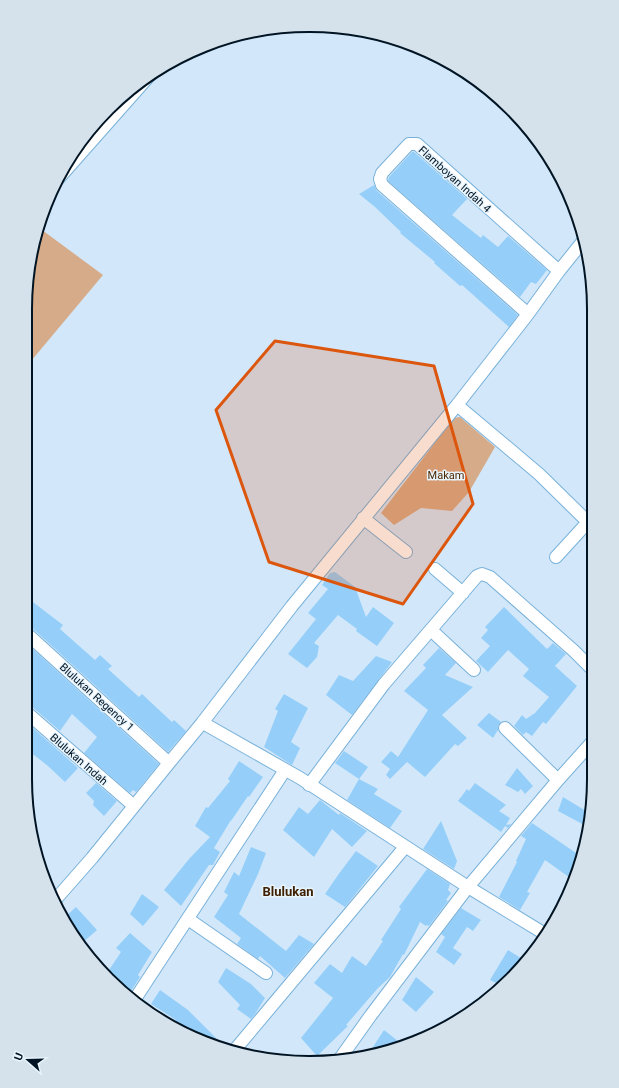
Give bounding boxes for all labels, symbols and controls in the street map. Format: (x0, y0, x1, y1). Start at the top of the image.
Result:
street label: Flamboyan Indah 4 (416, 143, 494, 215)
park label: Makam (428, 469, 464, 482)
street label: Blulukan Regency 1 (57, 661, 136, 734)
street label: Blulukan Indah (47, 731, 110, 788)
district label: Blulukan (263, 884, 313, 899)
north arrow (8, 1040, 48, 1080)
text: U (12, 1051, 26, 1062)

